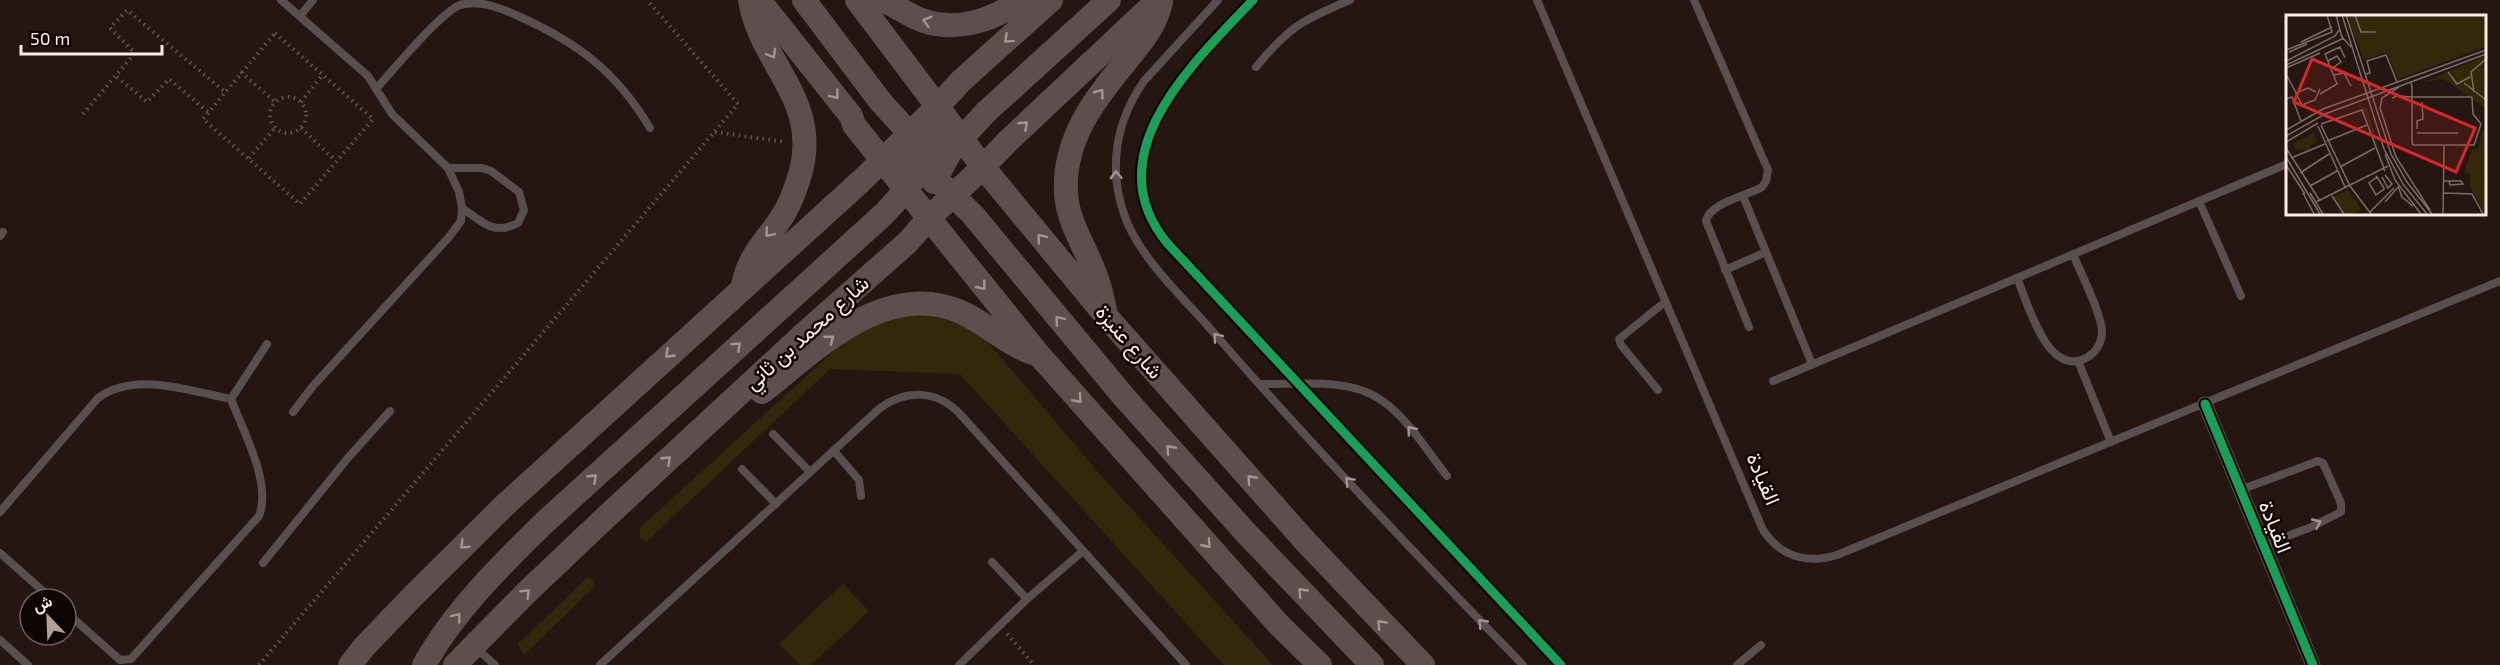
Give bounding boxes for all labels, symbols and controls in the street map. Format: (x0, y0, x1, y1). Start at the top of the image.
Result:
inset map (2286, 15, 2485, 214)
one-way arrow (922, 16, 933, 28)
scale bar (21, 18, 162, 56)
text: 50 m (30, 27, 70, 49)
one-way arrow (1004, 32, 1015, 43)
one-way arrow (764, 48, 776, 58)
one-way arrow (827, 89, 838, 100)
one-way arrow (1093, 89, 1104, 100)
one-way arrow (1017, 122, 1028, 133)
one-way arrow (1110, 171, 1123, 180)
one-way arrow (765, 226, 776, 237)
one-way arrow (1038, 234, 1049, 245)
street label: شارع محمد بن ثاني (739, 270, 877, 399)
one-way arrow (975, 279, 986, 290)
street label: شارع عنيزة (1089, 299, 1169, 385)
one-way arrow (1056, 316, 1067, 327)
one-way arrow (1214, 332, 1225, 343)
one-way arrow (823, 336, 834, 347)
one-way arrow (730, 342, 740, 353)
one-way arrow (665, 347, 676, 358)
one-way arrow (1071, 392, 1082, 402)
one-way arrow (1407, 426, 1418, 437)
one-way arrow (1166, 445, 1177, 455)
street label: القيادة (1741, 449, 1787, 509)
one-way arrow (661, 456, 671, 467)
one-way arrow (586, 474, 597, 485)
one-way arrow (1247, 475, 1258, 486)
one-way arrow (1345, 477, 1356, 488)
street label: القيادة (2254, 497, 2298, 557)
one-way arrow (2311, 519, 2322, 531)
one-way arrow (461, 538, 472, 549)
one-way arrow (1200, 538, 1211, 548)
north arrow (18, 587, 78, 647)
one-way arrow (1298, 589, 1309, 599)
text: ش (29, 590, 55, 616)
one-way arrow (518, 590, 529, 601)
one-way arrow (450, 613, 461, 624)
one-way arrow (1478, 619, 1489, 630)
one-way arrow (1378, 620, 1389, 631)

